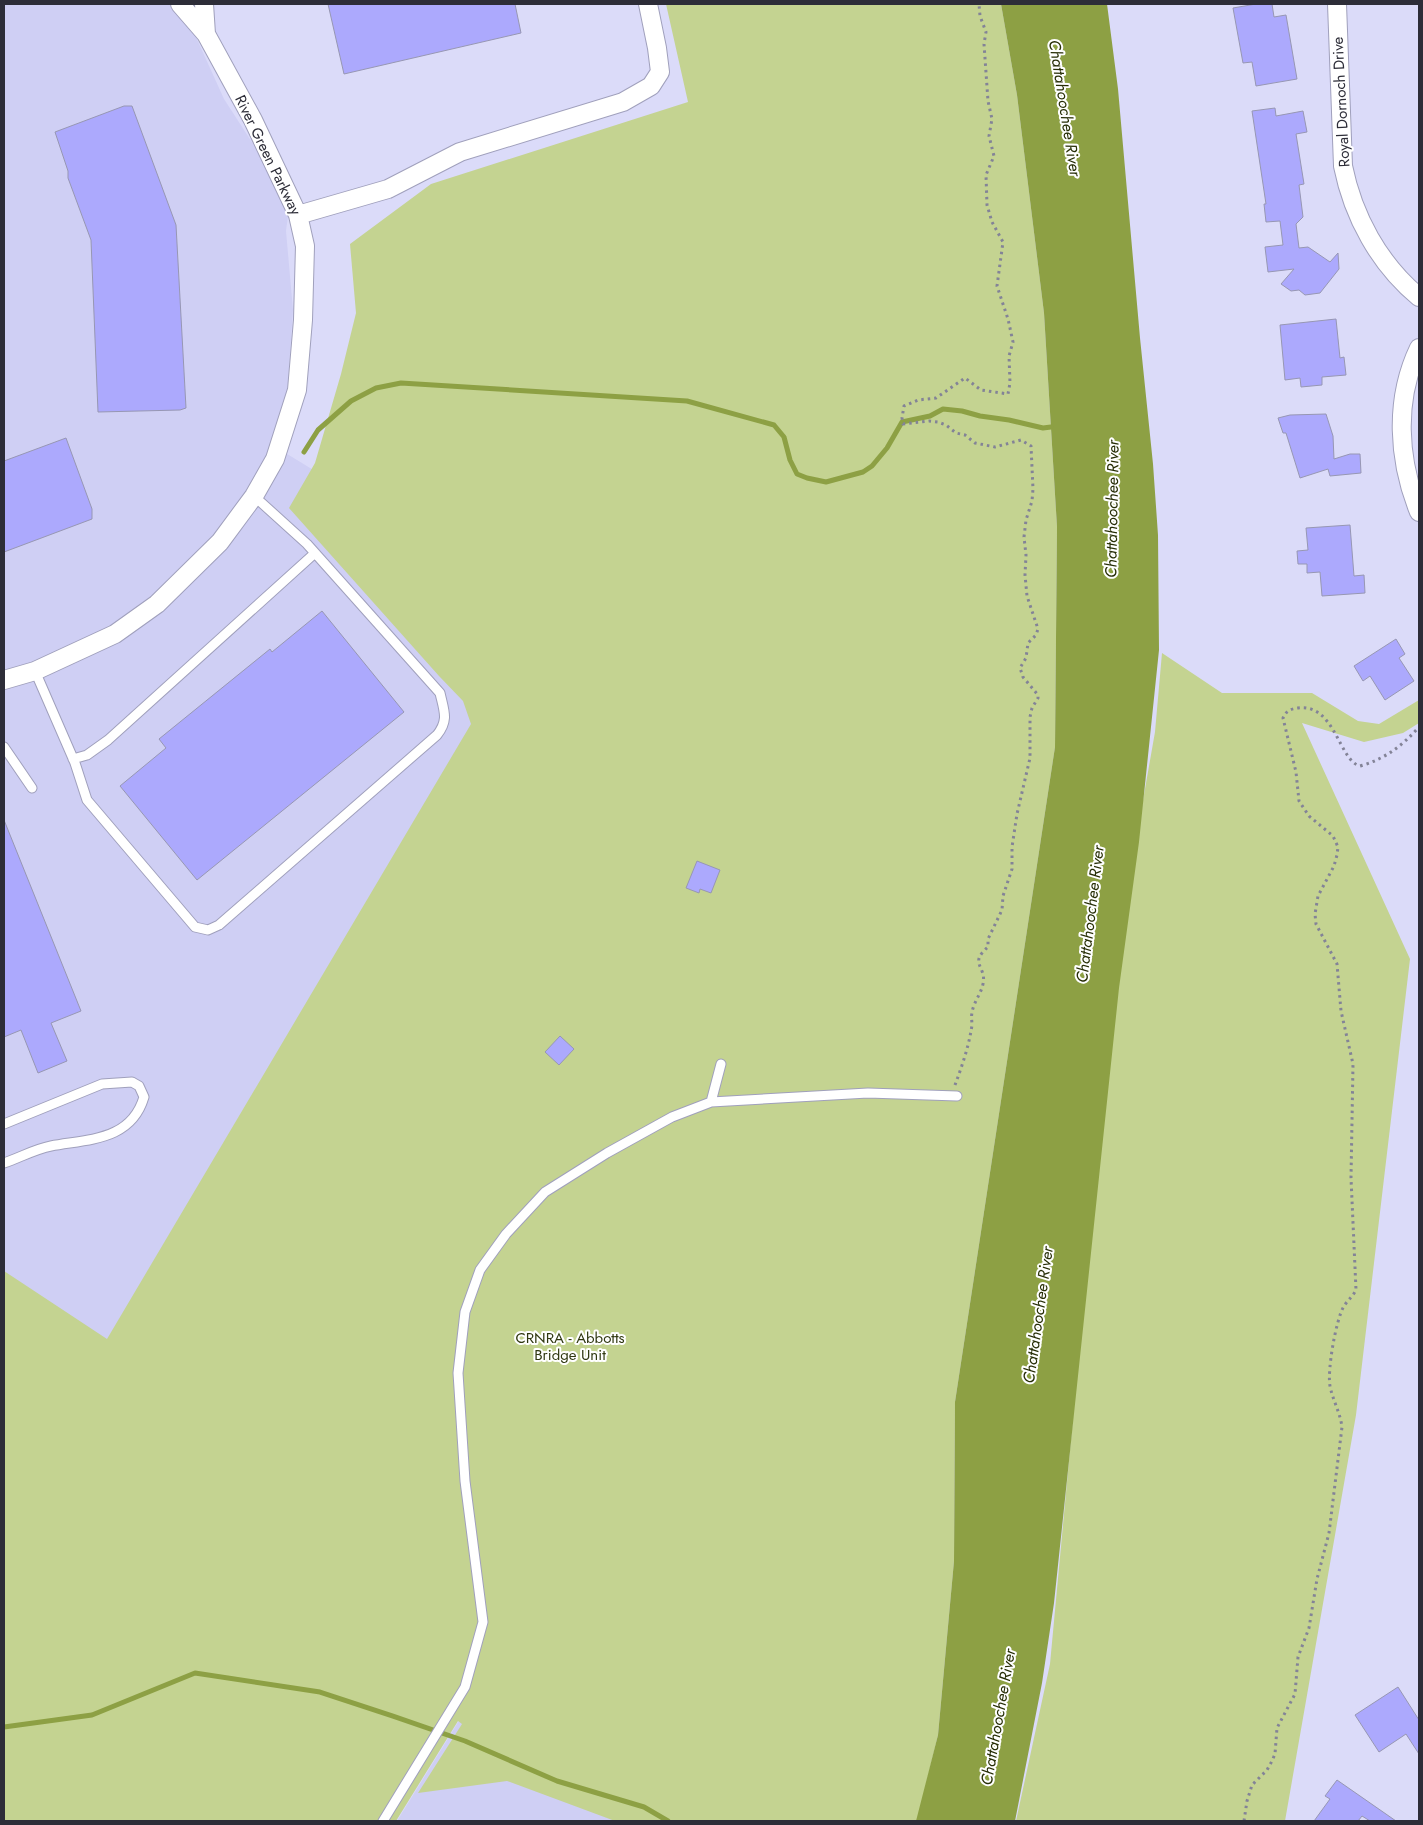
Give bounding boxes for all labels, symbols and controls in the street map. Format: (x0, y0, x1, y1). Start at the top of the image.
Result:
street label: Royal Dornoch Drive (1327, 36, 1355, 168)
water label: Chattahoochee River (1043, 38, 1087, 180)
street label: River Green Parkway (229, 91, 307, 219)
water label: Chattahoochee River (1099, 438, 1125, 578)
water label: Chattahoochee River (1070, 842, 1110, 984)
water label: Chattahoochee River (1017, 1243, 1059, 1385)
park label: CRNRA - Abbotts Bridge Unit (515, 1327, 625, 1366)
water label: Chattahoochee River (975, 1645, 1022, 1787)

